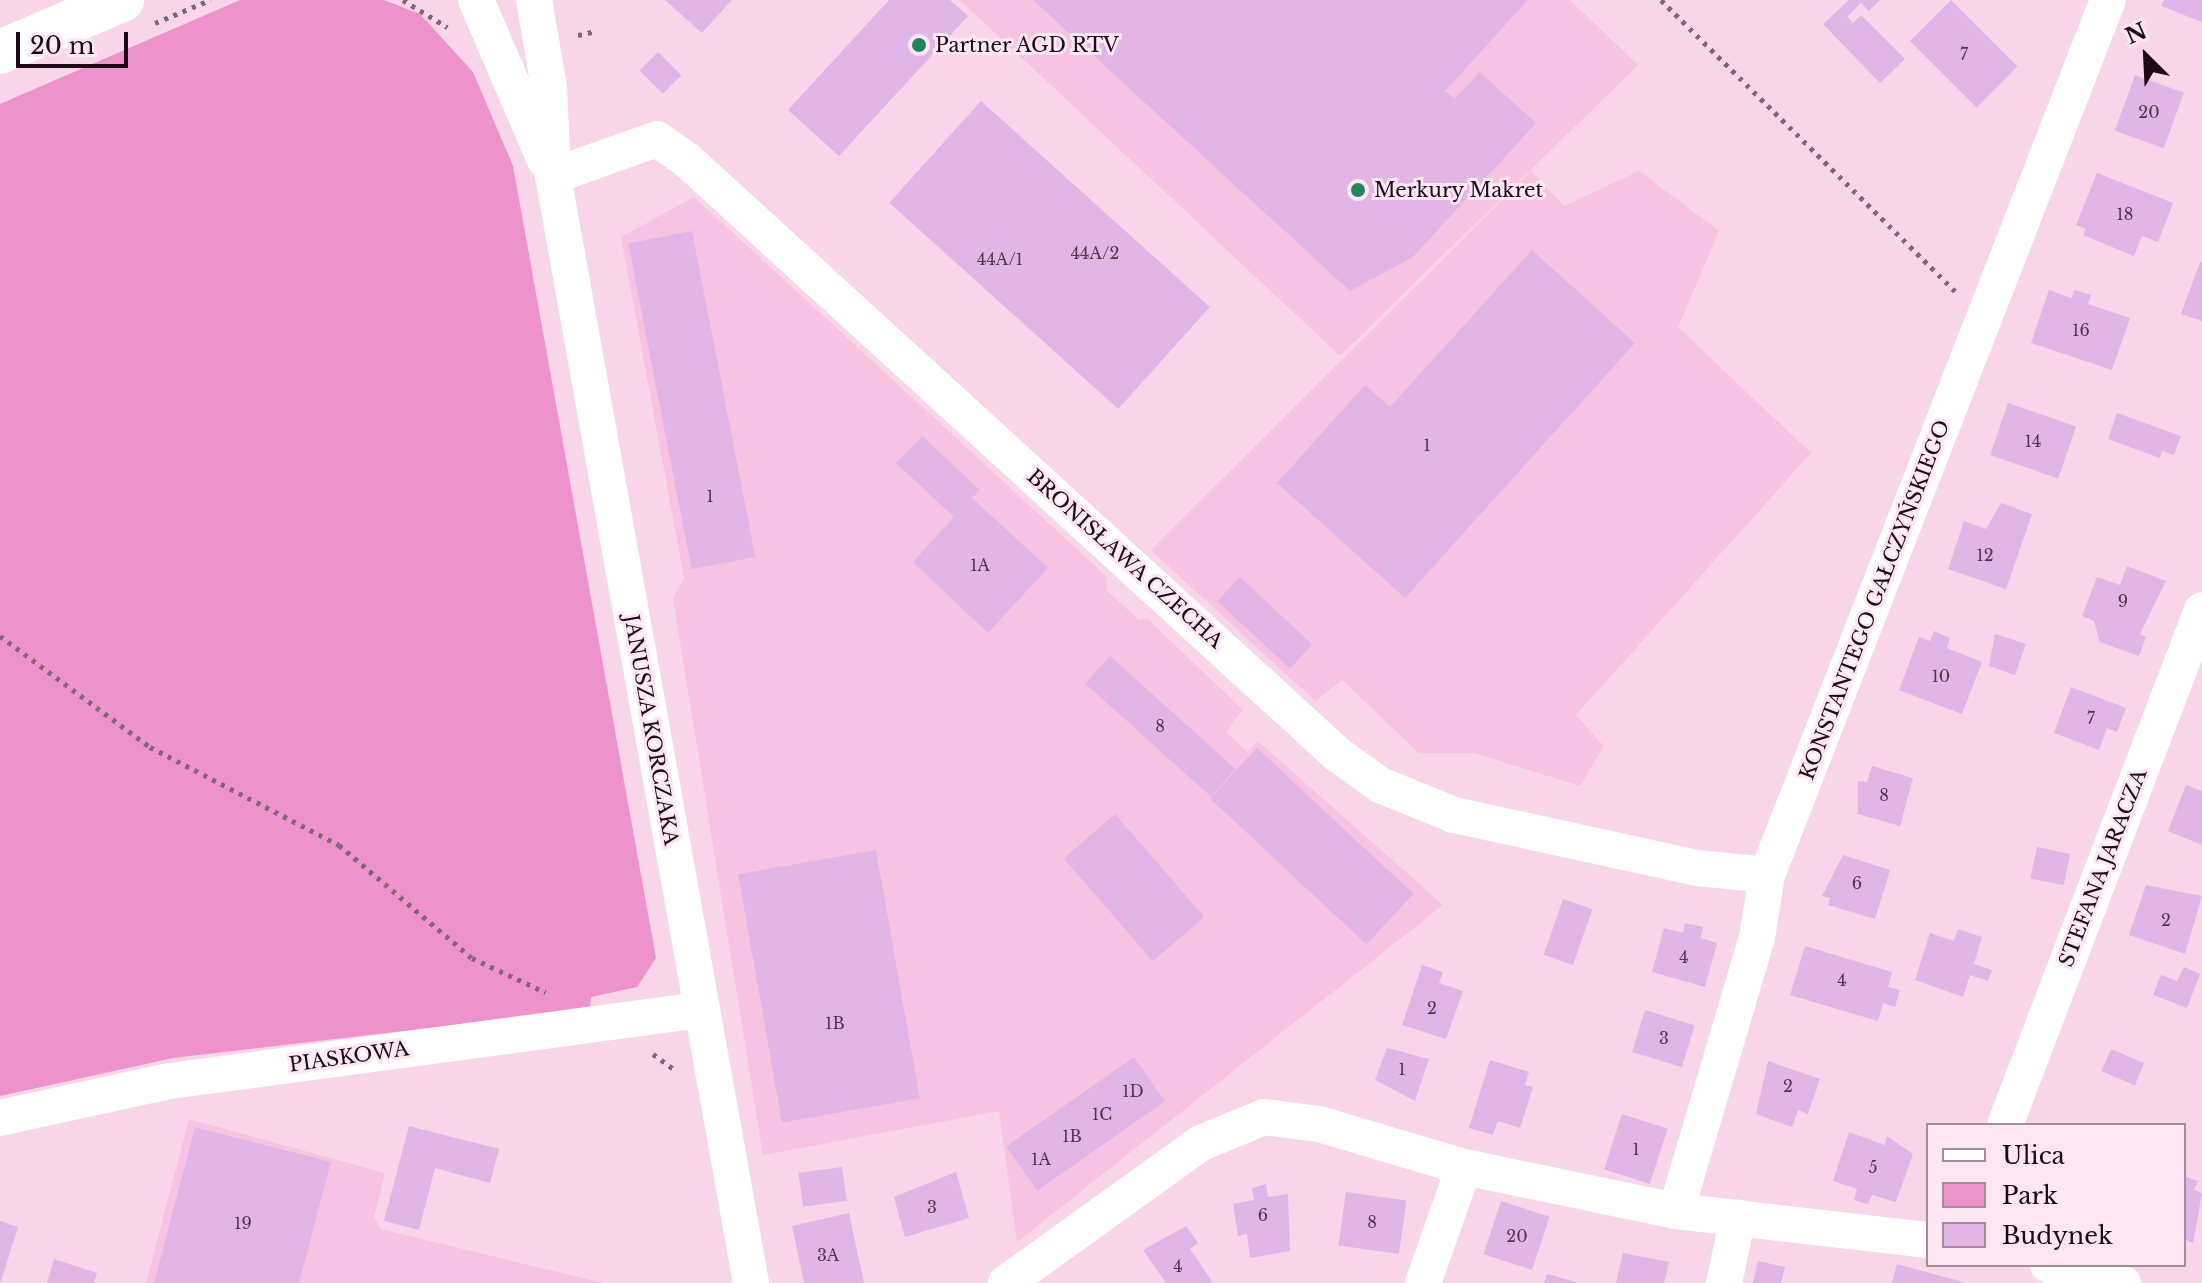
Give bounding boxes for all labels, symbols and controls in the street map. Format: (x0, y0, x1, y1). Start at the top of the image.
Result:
scale bar (20, 16, 132, 66)
north arrow (2106, 16, 2186, 96)
text: N (2121, 17, 2151, 50)
text: 20 m (30, 31, 95, 60)
place label: Partner AGD RTV (935, 33, 1120, 57)
marker: Partner AGD RTV (910, 36, 928, 54)
house number: 7 (1960, 44, 1968, 64)
house number: 20 (2138, 102, 2160, 122)
place label: Merkury Makret (1374, 178, 1544, 202)
marker: Merkury Makret (1349, 181, 1367, 199)
house number: 18 (2117, 204, 2133, 224)
house number: 44A/2 (1071, 243, 1119, 263)
house number: 44A/1 (977, 249, 1023, 269)
house number: 16 (2072, 320, 2090, 340)
street label: KONSTANTEGO GAŁCZYŃSKIEGO (1795, 417, 1955, 783)
house number: 14 (2025, 431, 2041, 451)
house number: 1 (1423, 435, 1431, 455)
street label: BRONISŁAWA CZECHA (1022, 464, 1228, 654)
house number: 1 (706, 486, 714, 506)
house number: 12 (1977, 545, 1993, 565)
house number: 1A (970, 555, 990, 575)
house number: 9 (2118, 591, 2128, 611)
street label: JANUSZA KORCZAKA (619, 612, 683, 848)
house number: 10 (1932, 666, 1950, 686)
house number: 7 (2087, 708, 2095, 728)
house number: 8 (1155, 716, 1165, 736)
street label: STEFANA JARACZA (2054, 765, 2152, 971)
house number: 8 (1879, 785, 1889, 805)
house number: 6 (1852, 873, 1862, 893)
house number: 2 (2161, 910, 2171, 930)
house number: 4 (1679, 947, 1689, 967)
house number: 4 (1837, 970, 1847, 990)
house number: 2 (1427, 998, 1437, 1018)
house number: 1B (825, 1013, 845, 1033)
house number: 3 (1659, 1028, 1669, 1048)
street label: PIASKOWA (287, 1037, 411, 1077)
house number: 1 (1398, 1059, 1406, 1079)
house number: 2 (1783, 1076, 1793, 1096)
house number: 1D (1122, 1081, 1144, 1101)
house number: 1C (1092, 1104, 1112, 1124)
legend (1926, 1123, 2186, 1267)
house number: 1B (1062, 1126, 1082, 1146)
house number: 1 (1632, 1139, 1640, 1159)
text: Ulica (2002, 1141, 2065, 1170)
house number: 1A (1031, 1149, 1051, 1169)
house number: 5 (1868, 1157, 1878, 1177)
text: Park (2002, 1181, 2058, 1210)
house number: 3 (927, 1197, 937, 1217)
house number: 6 (1258, 1205, 1268, 1225)
house number: 8 (1367, 1212, 1377, 1232)
house number: 19 (234, 1213, 252, 1233)
text: Budynek (2002, 1221, 2113, 1250)
house number: 20 (1506, 1226, 1528, 1246)
house number: 3A (817, 1245, 839, 1265)
house number: 4 (1173, 1256, 1183, 1276)

